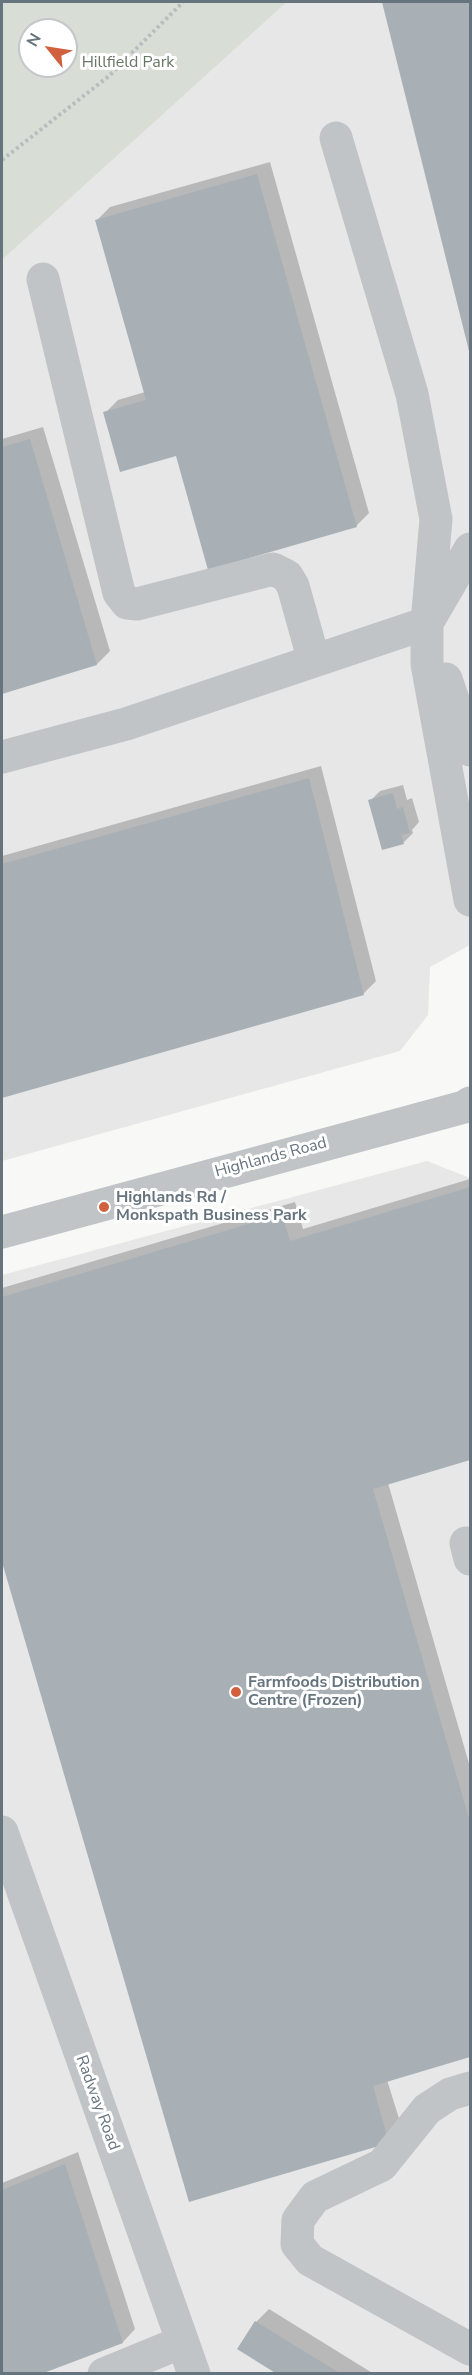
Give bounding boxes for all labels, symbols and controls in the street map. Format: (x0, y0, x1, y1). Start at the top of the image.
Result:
north arrow (18, 18, 78, 78)
text: N (22, 29, 47, 51)
park label: Hillfield Park (82, 53, 174, 73)
street label: Highlands Road (213, 1134, 329, 1182)
place label: Highlands Rd / Monkspath Business Park (116, 1188, 307, 1226)
marker: Highlands Rd / Monkspath Business Park (97, 1200, 111, 1214)
place label: Farmfoods Distribution Centre (Frozen) (248, 1673, 420, 1711)
marker: Farmfoods Distribution Centre (Frozen) (229, 1685, 243, 1699)
street label: Radway Road (71, 2053, 123, 2153)

